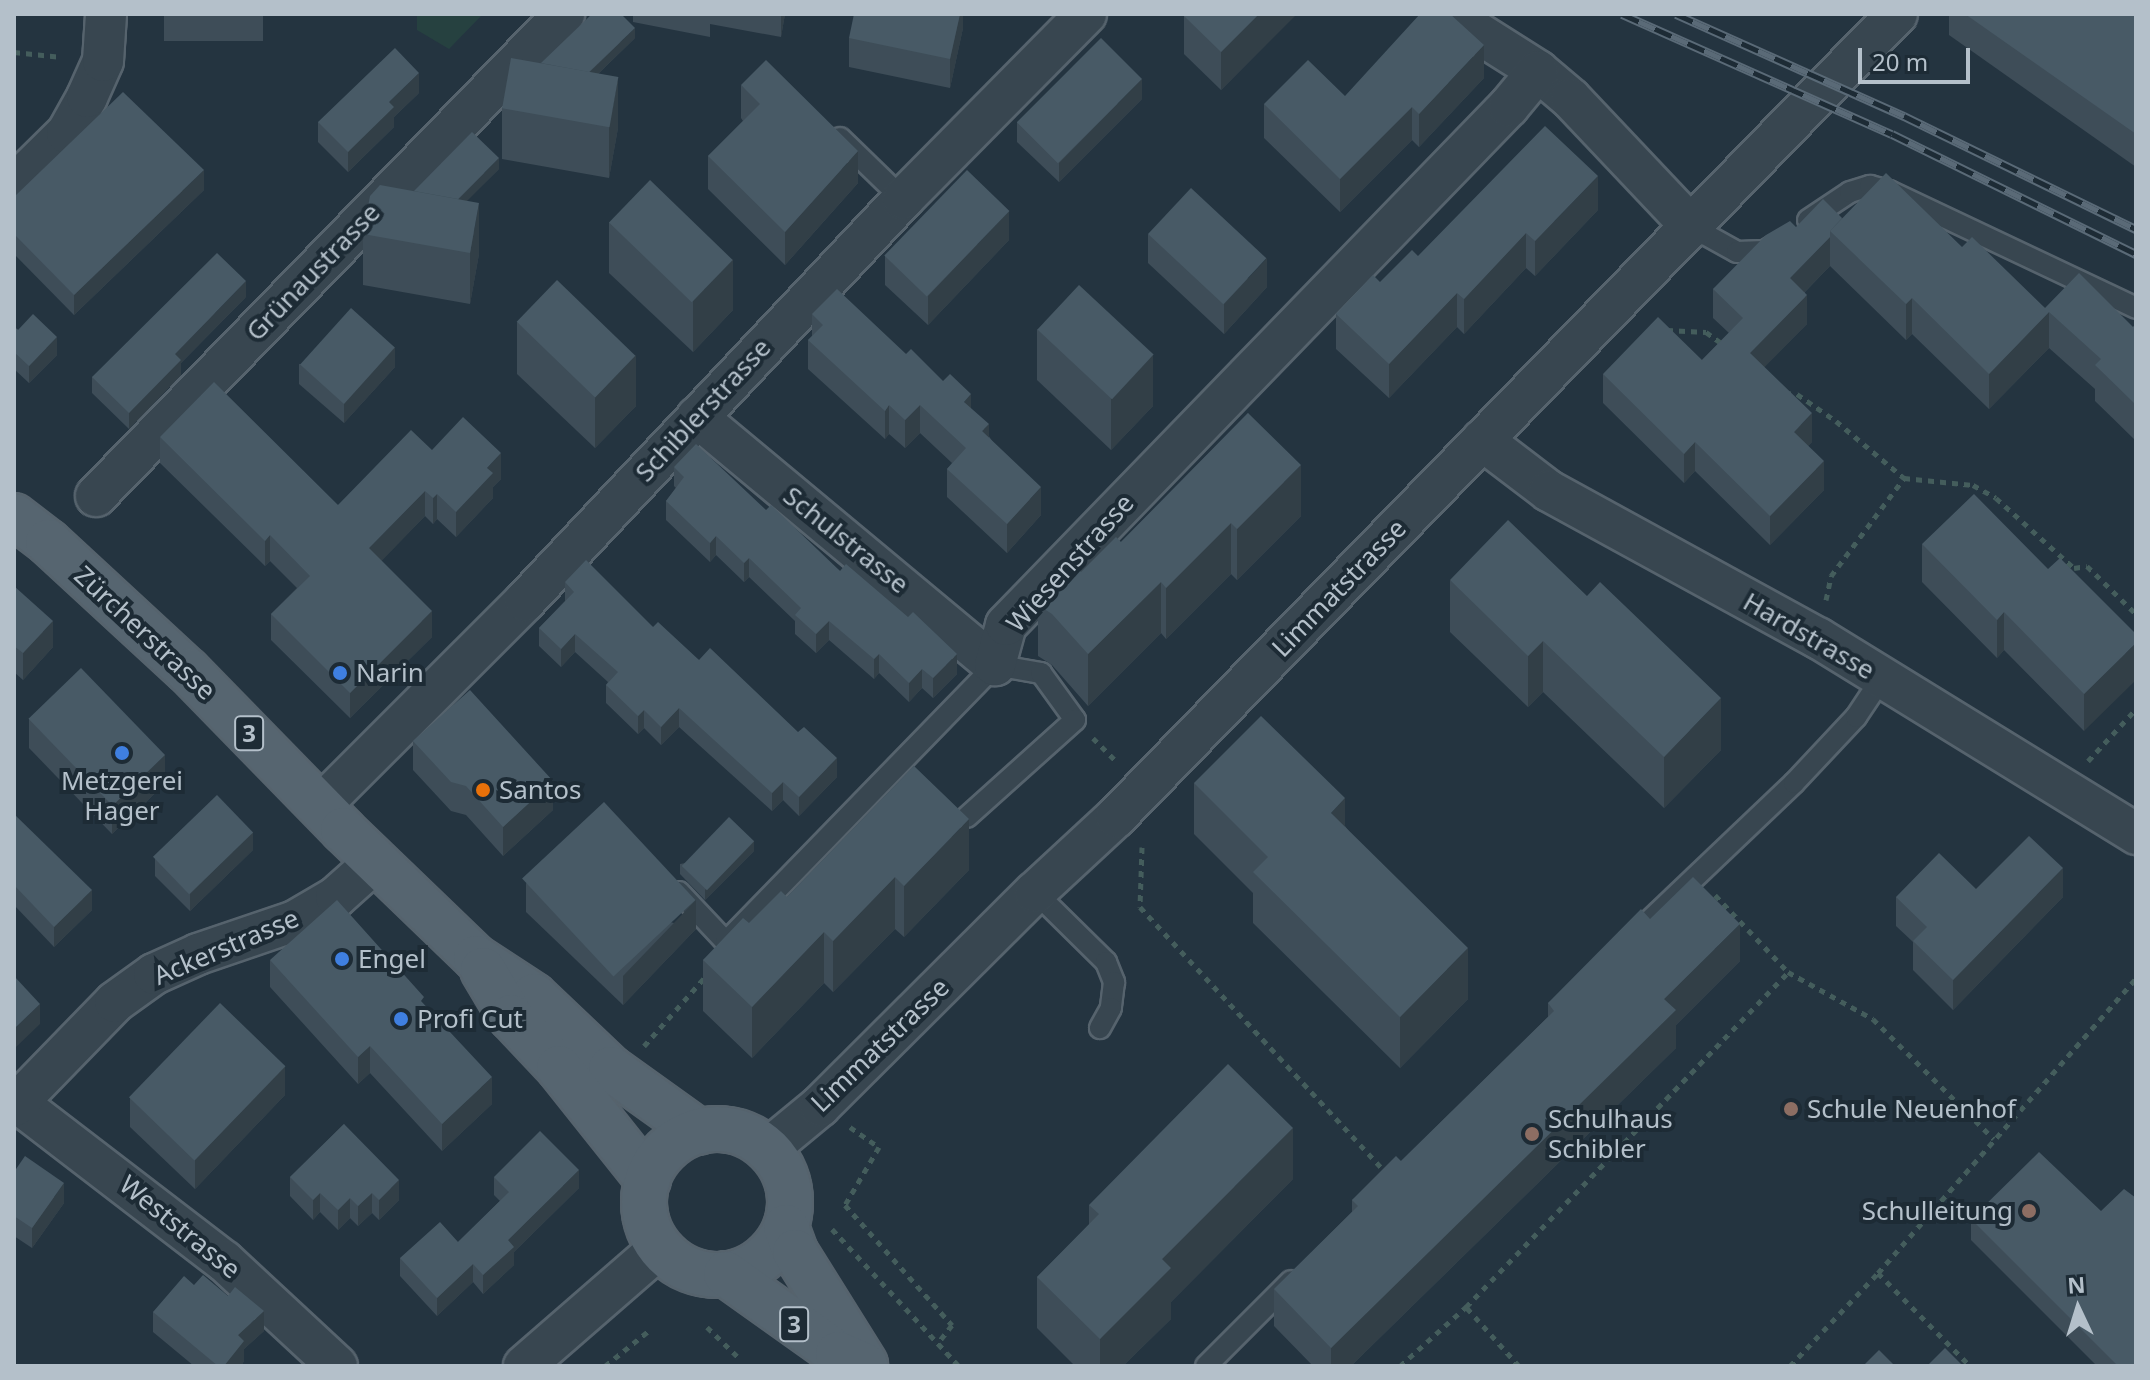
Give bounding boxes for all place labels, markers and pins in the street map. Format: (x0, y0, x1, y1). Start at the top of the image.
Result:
place label: Narin (356, 657, 424, 689)
marker: Narin (331, 664, 349, 682)
marker: Metzgerei Hager (113, 744, 131, 762)
place label: Metzgerei Hager (61, 765, 183, 826)
place label: Santos (499, 774, 581, 806)
marker: Santos (474, 781, 492, 799)
place label: Engel (358, 943, 426, 975)
marker: Engel (333, 950, 351, 968)
place label: Profi Cut (417, 1003, 523, 1035)
marker: Profi Cut (392, 1010, 410, 1028)
place label: Schule Neuenhof (1807, 1093, 2016, 1125)
marker: Schule Neuenhof (1782, 1100, 1800, 1118)
place label: Schulhaus Schibler (1548, 1103, 1673, 1164)
marker: Schulhaus Schibler (1523, 1125, 1541, 1143)
place label: Schulleitung (1862, 1195, 2013, 1227)
marker: Schulleitung (2020, 1202, 2038, 1220)

